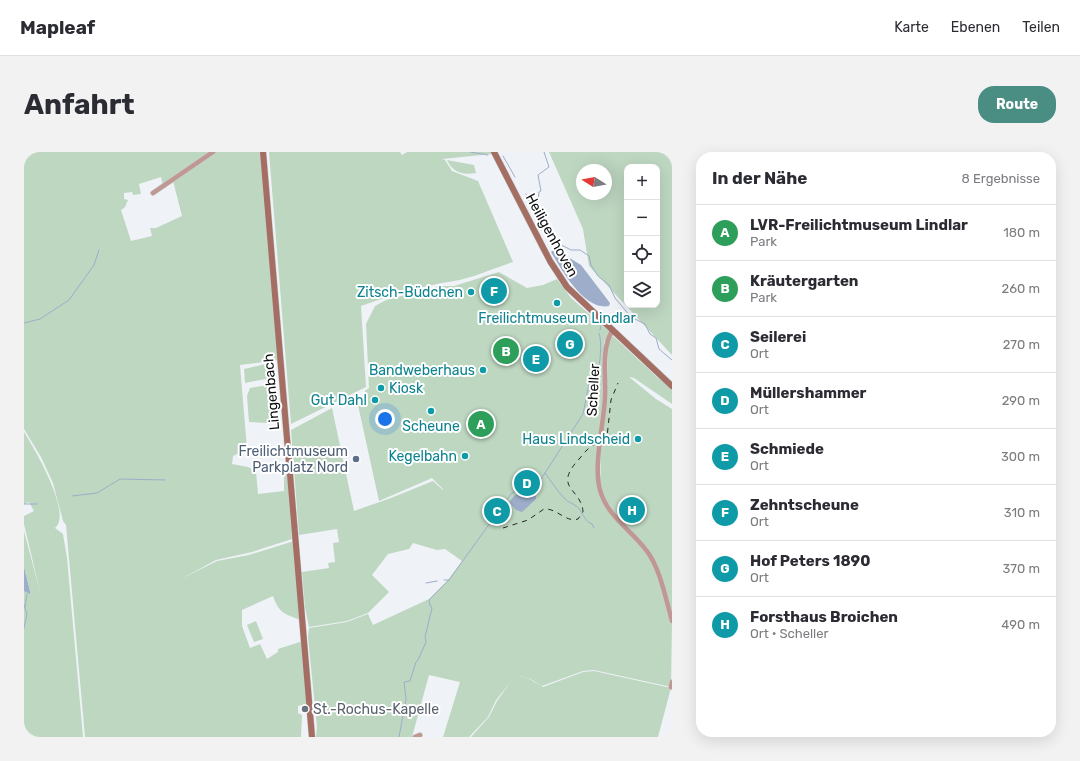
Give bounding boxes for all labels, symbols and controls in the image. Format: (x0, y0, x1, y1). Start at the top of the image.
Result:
text: Mapleaf (20, 16, 95, 39)
text: Karte (894, 19, 929, 36)
text: Ebenen (951, 19, 1000, 36)
text: Teilen (1022, 19, 1060, 36)
button: Route (978, 86, 1056, 123)
text: Anfahrt (24, 88, 135, 121)
north arrow (576, 164, 612, 200)
map controls (624, 164, 660, 308)
button: + (624, 164, 660, 200)
text: In der Nähe (712, 168, 807, 188)
text: 8 Ergebnisse (962, 171, 1040, 186)
street label: Heiligenhoven (522, 191, 581, 280)
button: − (624, 200, 660, 236)
text: LVR-Freilichtmuseum Lindlar (750, 216, 968, 234)
text: A (720, 225, 730, 240)
text: 180 m (1003, 225, 1040, 240)
text: Park (750, 234, 777, 249)
button: locate (624, 236, 660, 272)
button: layers (624, 272, 660, 308)
text: Kräutergarten (750, 272, 858, 290)
pin: F (481, 276, 507, 306)
text: B (720, 281, 730, 296)
text: 260 m (1002, 281, 1040, 296)
place label: Zitsch-Büdchen (357, 284, 463, 301)
marker: Zitsch-Büdchen (466, 287, 476, 297)
text: Park (750, 290, 777, 305)
marker: Freilichtmuseum Lindlar (552, 298, 562, 308)
place label: Freilichtmuseum Lindlar (478, 310, 636, 327)
text: Seilerei (750, 328, 806, 346)
pin: G (557, 329, 583, 359)
pin: B (493, 336, 519, 366)
text: C (720, 337, 730, 352)
text: 270 m (1003, 337, 1040, 352)
pin: E (523, 344, 549, 374)
text: Ort (750, 346, 769, 361)
street label: Lingenbach (260, 353, 283, 431)
place label: Bandweberhaus (369, 362, 475, 379)
street label: Scheller (584, 363, 603, 417)
marker: Bandweberhaus (478, 365, 488, 375)
place label: Kiosk (389, 380, 424, 397)
marker: Kiosk (376, 383, 386, 393)
text: Müllershammer (750, 384, 866, 402)
place label: Gut Dahl (311, 392, 367, 409)
text: D (720, 393, 730, 408)
text: 290 m (1002, 393, 1040, 408)
marker: Gut Dahl (370, 395, 380, 405)
text: Ort (750, 402, 769, 417)
marker: Scheune (426, 406, 436, 416)
your location (375, 409, 395, 429)
pin: A (468, 409, 494, 439)
place label: Scheune (402, 418, 460, 435)
place label: Haus Lindscheid (522, 431, 630, 448)
marker: Haus Lindscheid (633, 434, 643, 444)
text: Schmiede (750, 440, 824, 458)
place label: Freilichtmuseum Parkplatz Nord (238, 443, 348, 476)
place label: Kegelbahn (388, 448, 457, 465)
text: E (721, 449, 729, 464)
text: 300 m (1001, 449, 1040, 464)
marker: Kegelbahn (460, 451, 470, 461)
marker: Freilichtmuseum Parkplatz Nord (351, 454, 361, 464)
text: Ort (750, 458, 769, 473)
pin: D (514, 468, 540, 498)
pin: H (619, 495, 645, 525)
pin: C (484, 496, 510, 526)
text: Zehntscheune (750, 496, 859, 514)
text: F (721, 505, 729, 520)
text: 310 m (1004, 505, 1040, 520)
text: Ort (750, 514, 769, 529)
text: Hof Peters 1890 (750, 552, 870, 570)
text: G (720, 561, 730, 576)
text: 370 m (1003, 561, 1040, 576)
text: Ort (750, 570, 769, 585)
text: Forsthaus Broichen (750, 608, 898, 626)
text: H (720, 617, 730, 632)
text: 490 m (1001, 617, 1040, 632)
text: Ort · Scheller (750, 626, 828, 641)
place label: St.-Rochus-Kapelle (313, 701, 439, 718)
marker: St.-Rochus-Kapelle (300, 704, 310, 714)

